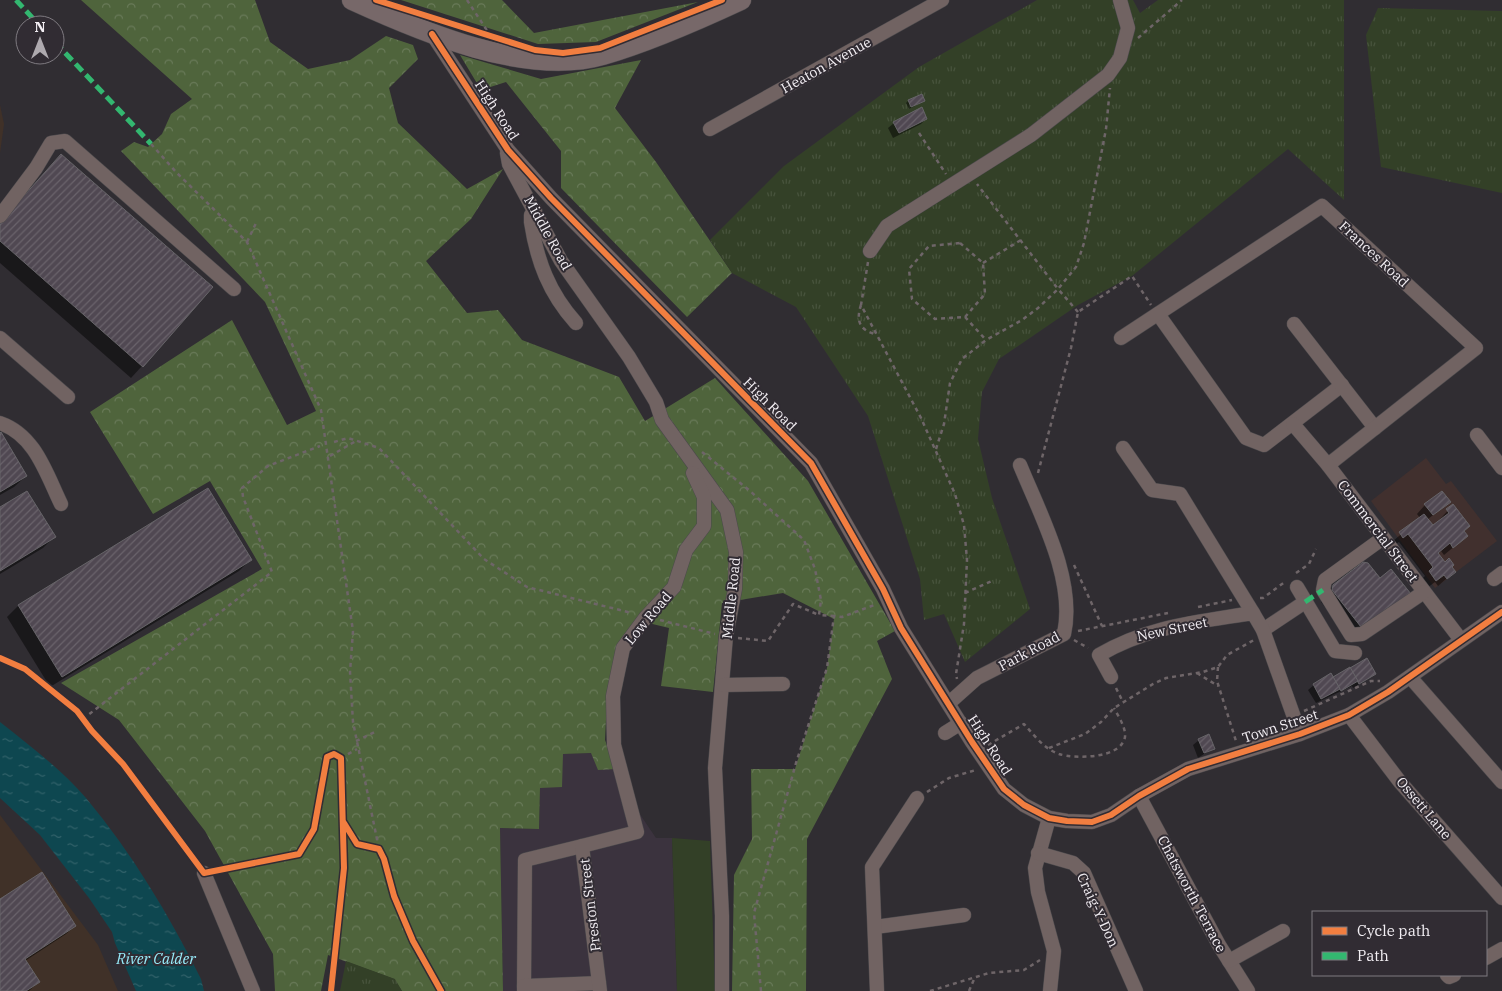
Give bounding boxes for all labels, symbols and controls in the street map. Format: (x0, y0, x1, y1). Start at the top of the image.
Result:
north arrow (15, 15, 65, 65)
text: N (34, 18, 46, 36)
street label: Heaton Avenue (778, 33, 874, 97)
street label: High Road (471, 76, 523, 144)
street label: Middle Road (520, 193, 576, 274)
street label: Frances Road (1335, 217, 1413, 291)
street label: High Road (739, 373, 801, 435)
street label: Commercial Street (1334, 476, 1422, 586)
street label: Middle Road (718, 556, 744, 640)
street label: Low Road (621, 587, 676, 648)
street label: New Street (1135, 613, 1209, 645)
street label: Park Road (995, 627, 1063, 675)
street label: Town Street (1240, 705, 1320, 747)
street label: High Road (964, 711, 1016, 779)
street label: Ossett Lane (1393, 773, 1455, 843)
street label: Chatsworth Terrace (1154, 833, 1230, 955)
street label: Preston Street (575, 857, 605, 952)
street label: Craig-Y-Don (1073, 870, 1123, 950)
legend (1312, 911, 1487, 976)
text: Cycle path (1357, 921, 1430, 940)
text: Path (1357, 946, 1389, 965)
water label: River Calder (115, 949, 196, 968)

